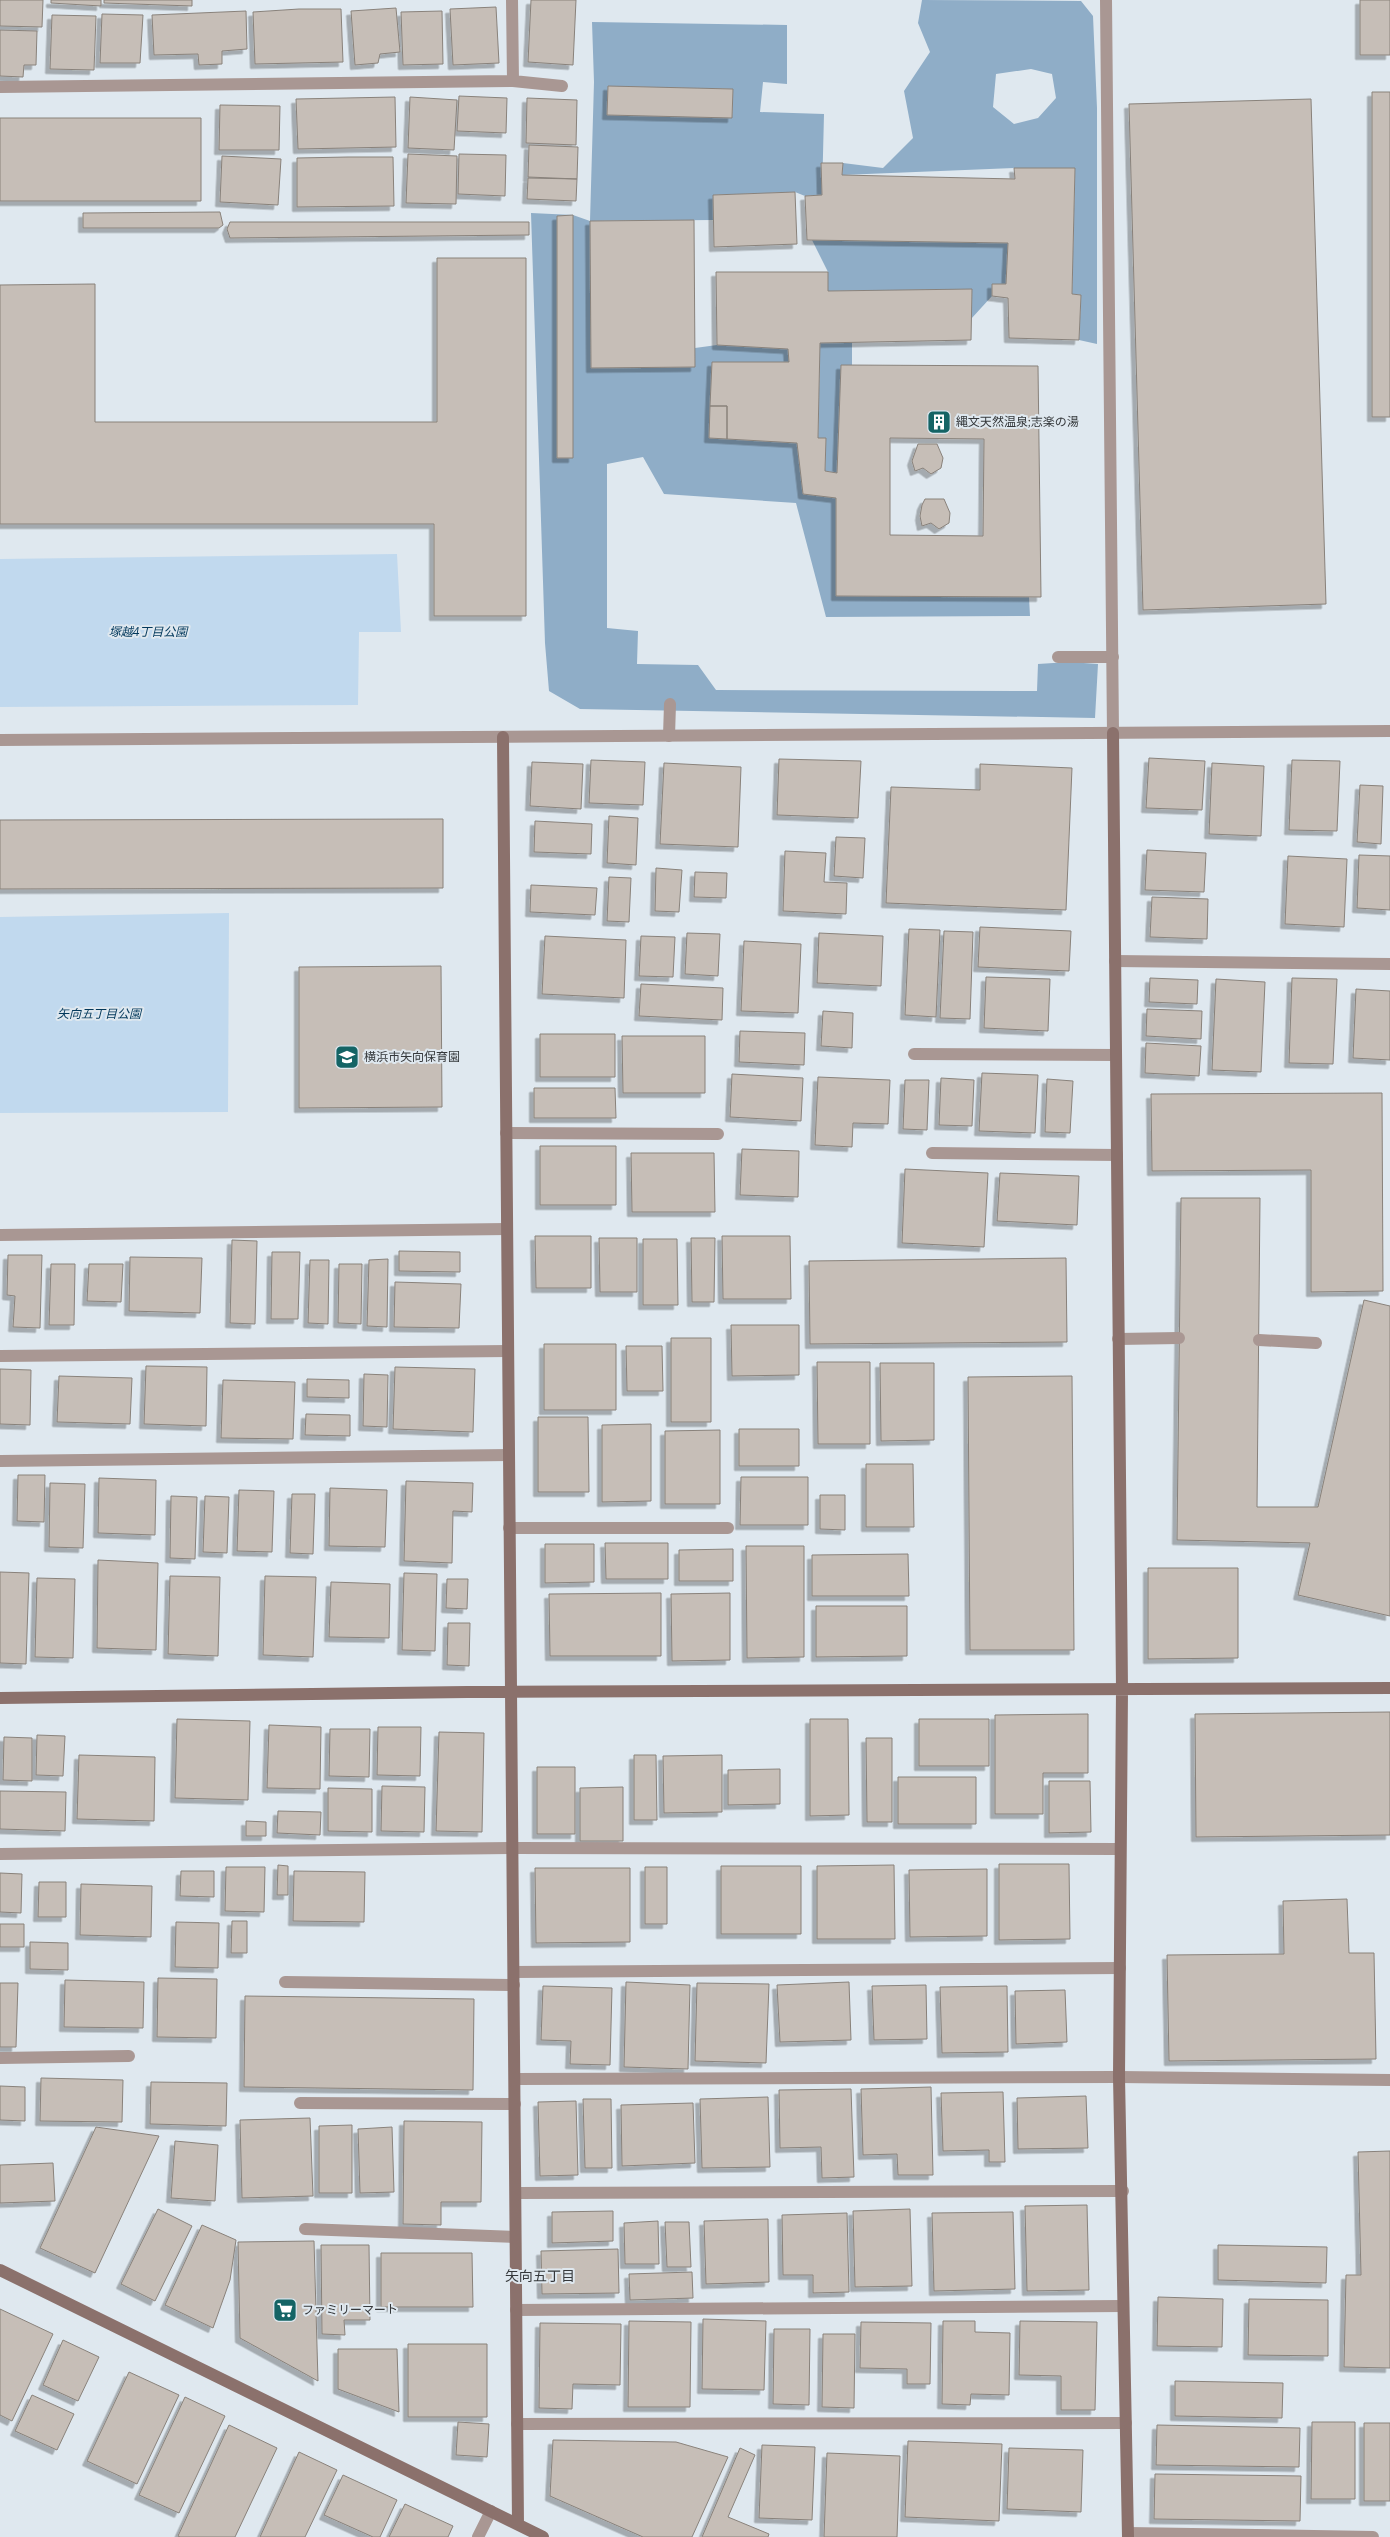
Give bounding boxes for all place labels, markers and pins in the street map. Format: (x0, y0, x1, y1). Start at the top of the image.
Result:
building icon: 縄文天然温泉;志楽の湯 (926, 409, 952, 435)
place label: 縄文天然温泉;志楽の湯 (956, 415, 1079, 429)
school or university icon: 横浜市矢向保育園 (334, 1044, 360, 1070)
place label: 横浜市矢向保育園 (364, 1050, 460, 1064)
supermarket icon: ファミリーマート (272, 2297, 298, 2323)
place label: ファミリーマート (302, 2303, 398, 2317)

